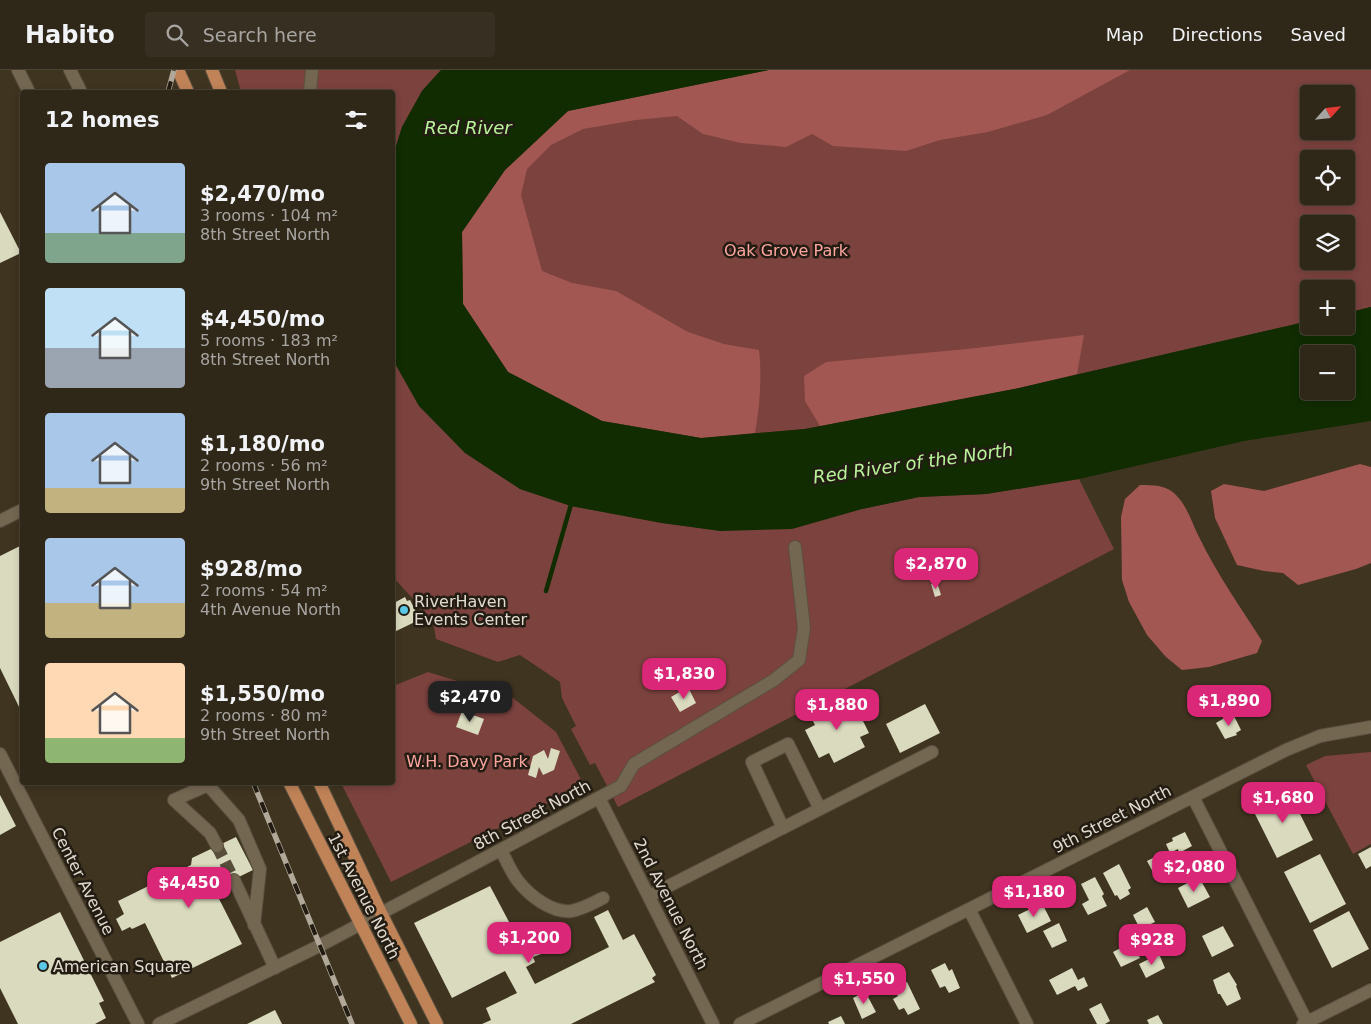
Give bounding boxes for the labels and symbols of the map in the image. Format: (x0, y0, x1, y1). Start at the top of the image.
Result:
north arrow (1300, 85, 1355, 140)
water label: Red River (424, 117, 513, 138)
park label: Oak Grove Park (724, 241, 849, 260)
water label: Red River of the North (812, 439, 1014, 487)
pin: $2,870 (895, 548, 977, 590)
place label: RiverHaven Events Center (414, 592, 528, 629)
marker: RiverHaven Events Center (398, 604, 410, 616)
pin: $1,830 (643, 658, 725, 700)
pin: $2,470 (429, 680, 511, 723)
pin: $1,890 (1188, 684, 1270, 727)
pin: $1,880 (796, 688, 878, 731)
park label: W.H. Davy Park (406, 752, 529, 771)
street label: 8th Street North (470, 776, 594, 854)
street label: 9th Street North (1050, 781, 1174, 857)
pin: $1,680 (1242, 782, 1324, 824)
street label: Center Avenue (48, 824, 118, 938)
street label: 1st Avenue North (324, 830, 404, 962)
street label: 2nd Avenue North (630, 835, 712, 973)
pin: $2,080 (1153, 850, 1235, 893)
pin: $4,450 (148, 866, 230, 909)
pin: $1,180 (993, 876, 1075, 918)
pin: $1,200 (488, 922, 570, 964)
pin: $928 (1122, 924, 1182, 966)
place label: American Square (53, 957, 191, 976)
marker: American Square (37, 960, 49, 972)
pin: $1,550 (823, 962, 905, 1005)

